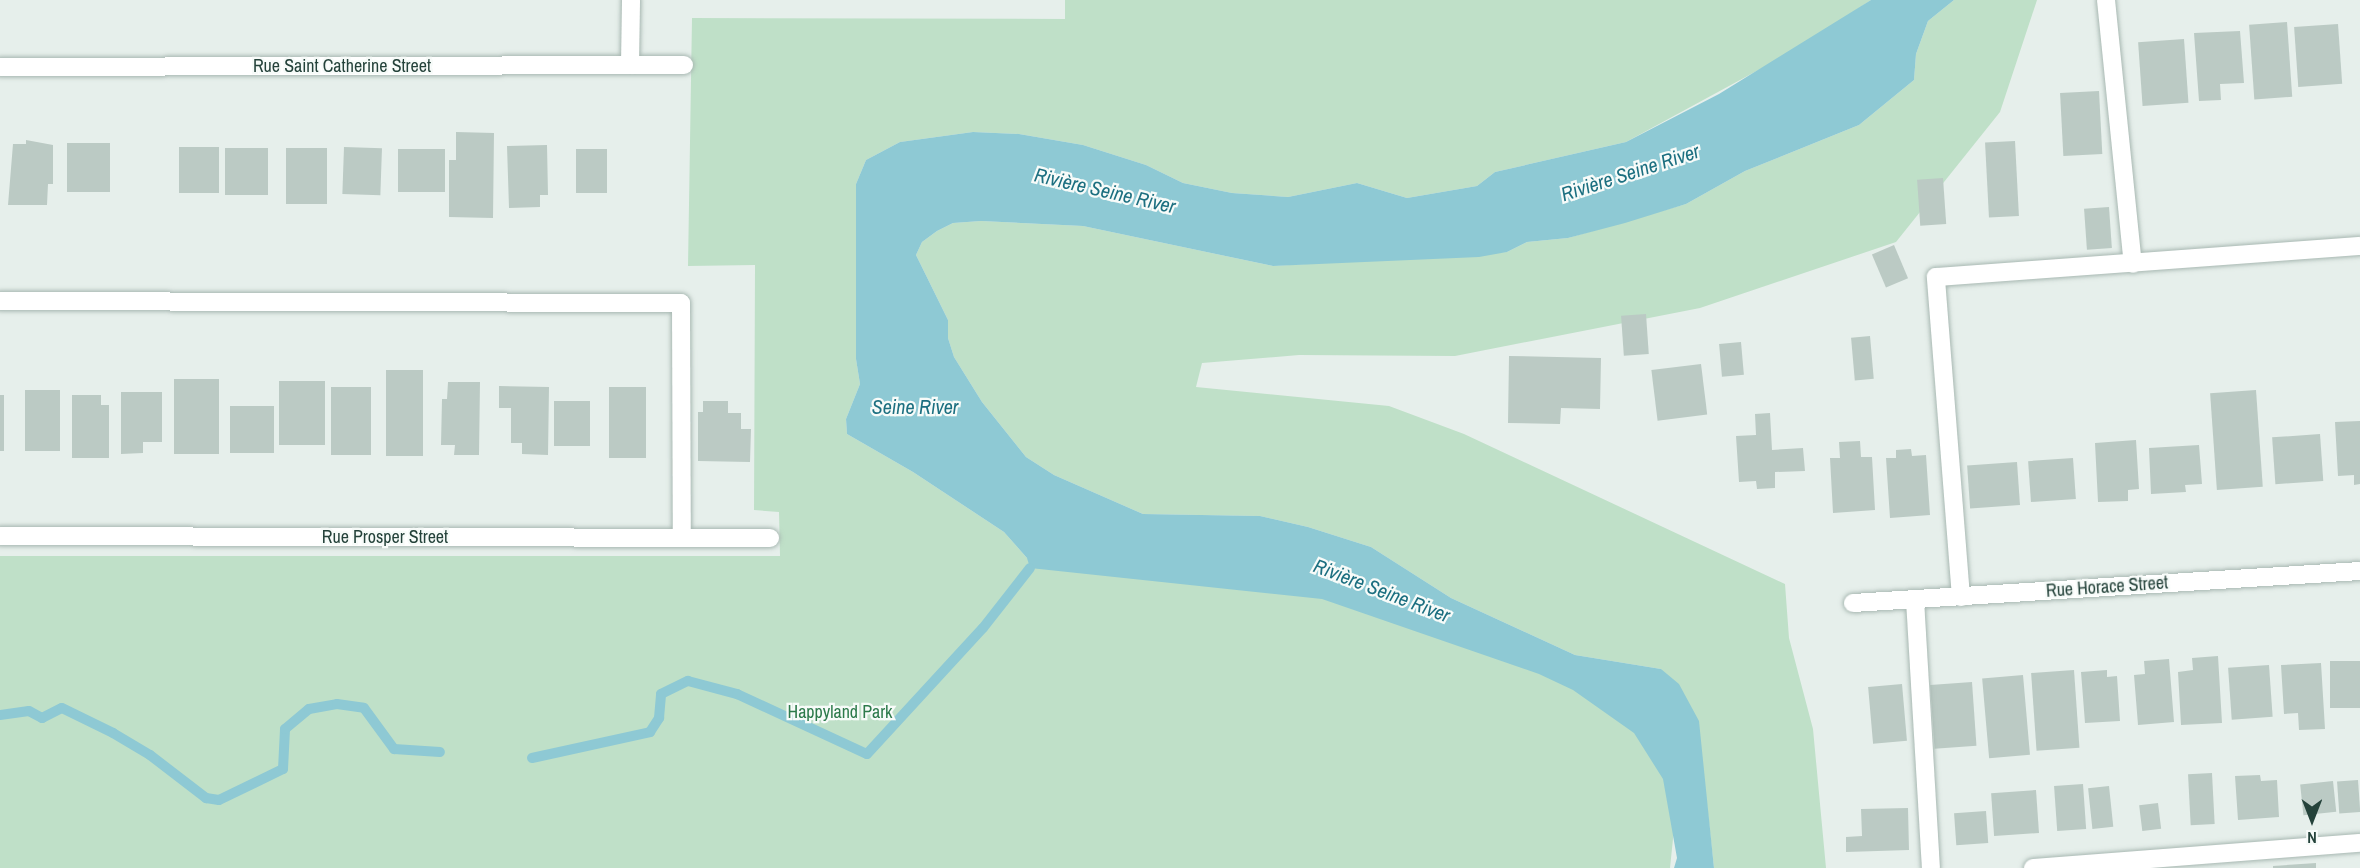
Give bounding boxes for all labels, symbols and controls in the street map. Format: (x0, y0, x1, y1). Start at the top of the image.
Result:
street label: Rue Saint Catherine Street (253, 55, 431, 77)
water label: Rivière Seine River (1558, 138, 1702, 206)
water label: Rivière Seine River (1032, 162, 1178, 218)
water label: Seine River (872, 394, 958, 418)
street label: Rue Prosper Street (322, 526, 448, 548)
water label: Rivière Seine River (1310, 553, 1454, 627)
street label: Rue Horace Street (2045, 572, 2169, 602)
park label: Happyland Park (787, 701, 893, 723)
north arrow (2282, 790, 2342, 850)
text: N (2307, 827, 2317, 849)

